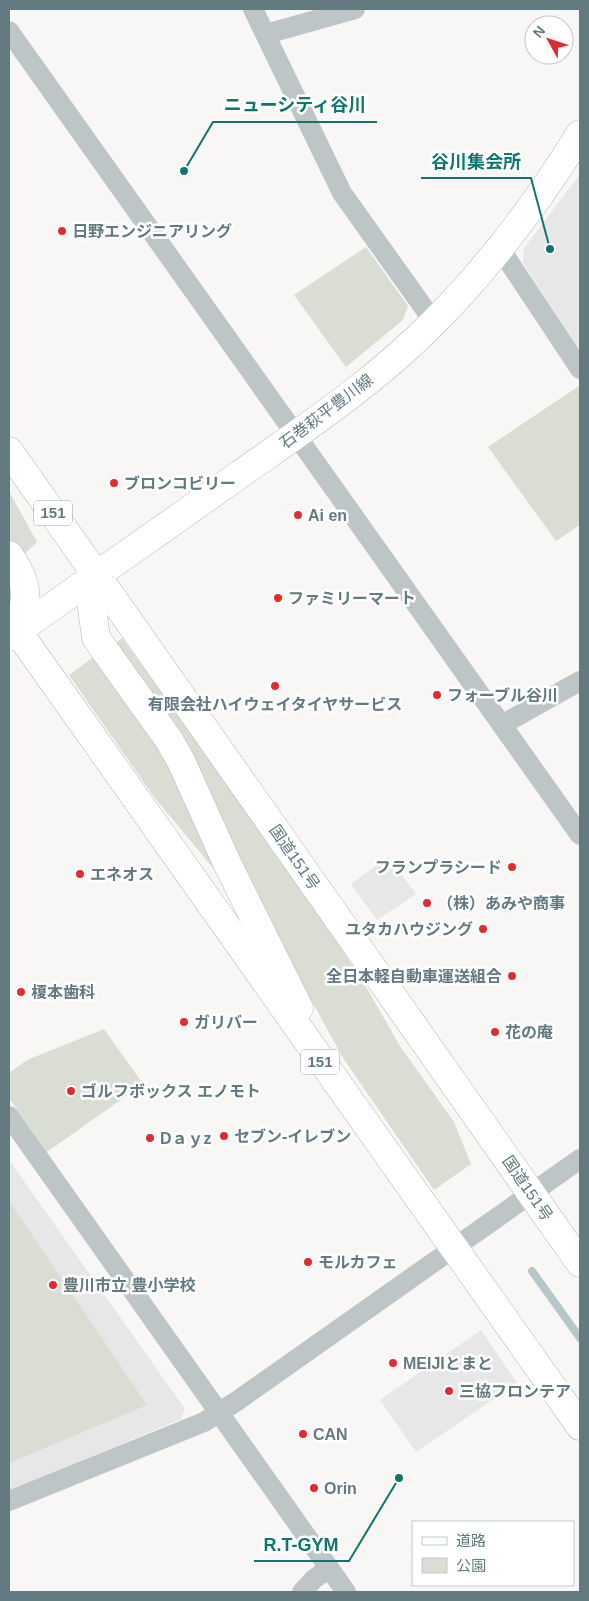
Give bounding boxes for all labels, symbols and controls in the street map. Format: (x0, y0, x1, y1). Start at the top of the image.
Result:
north arrow (524, 15, 574, 65)
text: N (530, 23, 548, 41)
callout: ニューシティ谷川 (213, 89, 377, 122)
text: ニューシティ谷川 (224, 95, 366, 115)
callout: 谷川集会所 (421, 145, 531, 178)
text: 谷川集会所 (431, 152, 521, 172)
place label: 日野エンジニアリング (72, 222, 232, 240)
marker: 日野エンジニアリング (56, 225, 68, 237)
street label: 石巻萩平豊川線 (276, 371, 376, 452)
place label: ブロンコビリー (124, 475, 236, 492)
marker: ブロンコビリー (108, 477, 120, 489)
road number: 151 (34, 500, 72, 526)
place label: Ai en (308, 507, 347, 524)
marker: Ai en (292, 509, 304, 521)
place label: ファミリーマート (288, 590, 416, 607)
marker: ファミリーマート (272, 592, 284, 604)
marker: 有限会社ハイウェイタイヤサービス (269, 680, 281, 692)
place label: フォーブル谷川 (447, 687, 558, 704)
marker: フォーブル谷川 (431, 689, 443, 701)
place label: 有限会社ハイウェイタイヤサービス (148, 695, 402, 713)
street label: 国道151号 (266, 822, 323, 893)
place label: フランプラシード (375, 859, 502, 876)
marker: フランプラシード (506, 861, 518, 873)
place label: エネオス (90, 866, 154, 883)
marker: エネオス (74, 868, 86, 880)
place label: （株）あみや商事 (437, 895, 565, 912)
marker: （株）あみや商事 (421, 897, 433, 909)
place label: ユタカハウジング (345, 920, 473, 938)
marker: ユタカハウジング (477, 923, 489, 935)
place label: 全日本軽自動車運送組合 (326, 968, 502, 985)
marker: 全日本軽自動車運送組合 (506, 970, 518, 982)
place label: 榎本歯科 (31, 984, 95, 1001)
marker: 榎本歯科 (15, 986, 27, 998)
place label: ガリバー (194, 1014, 258, 1031)
marker: ガリバー (178, 1016, 190, 1028)
place label: 花の庵 (505, 1024, 553, 1041)
marker: 花の庵 (489, 1026, 501, 1038)
road number: 151 (301, 1050, 339, 1074)
place label: ゴルフボックス エノモト (81, 1082, 261, 1100)
marker: ゴルフボックス エノモト (65, 1085, 77, 1097)
place label: セブン-イレブン (234, 1128, 351, 1145)
place label: Dａｙz (160, 1130, 212, 1148)
marker: セブン-イレブン (218, 1130, 230, 1142)
marker: Dａｙz (144, 1132, 156, 1144)
street label: 国道151号 (499, 1153, 556, 1224)
place label: モルカフェ (318, 1254, 398, 1271)
marker: モルカフェ (302, 1256, 314, 1268)
place label: 豊川市立 豊小学校 (63, 1277, 195, 1294)
marker: 豊川市立 豊小学校 (47, 1279, 59, 1291)
place label: MEIJIとまと (403, 1355, 493, 1372)
marker: MEIJIとまと (387, 1357, 399, 1369)
place label: 三協フロンテア (459, 1383, 571, 1400)
marker: 三協フロンテア (443, 1385, 455, 1397)
place label: CAN (313, 1426, 348, 1443)
marker: CAN (297, 1428, 309, 1440)
place label: Orin (324, 1480, 357, 1497)
marker: Orin (308, 1482, 320, 1494)
legend (412, 1521, 574, 1586)
callout: R.T-GYM (254, 1528, 349, 1561)
text: 道路 (456, 1532, 486, 1549)
text: R.T-GYM (264, 1535, 339, 1555)
text: 公園 (456, 1557, 486, 1574)

